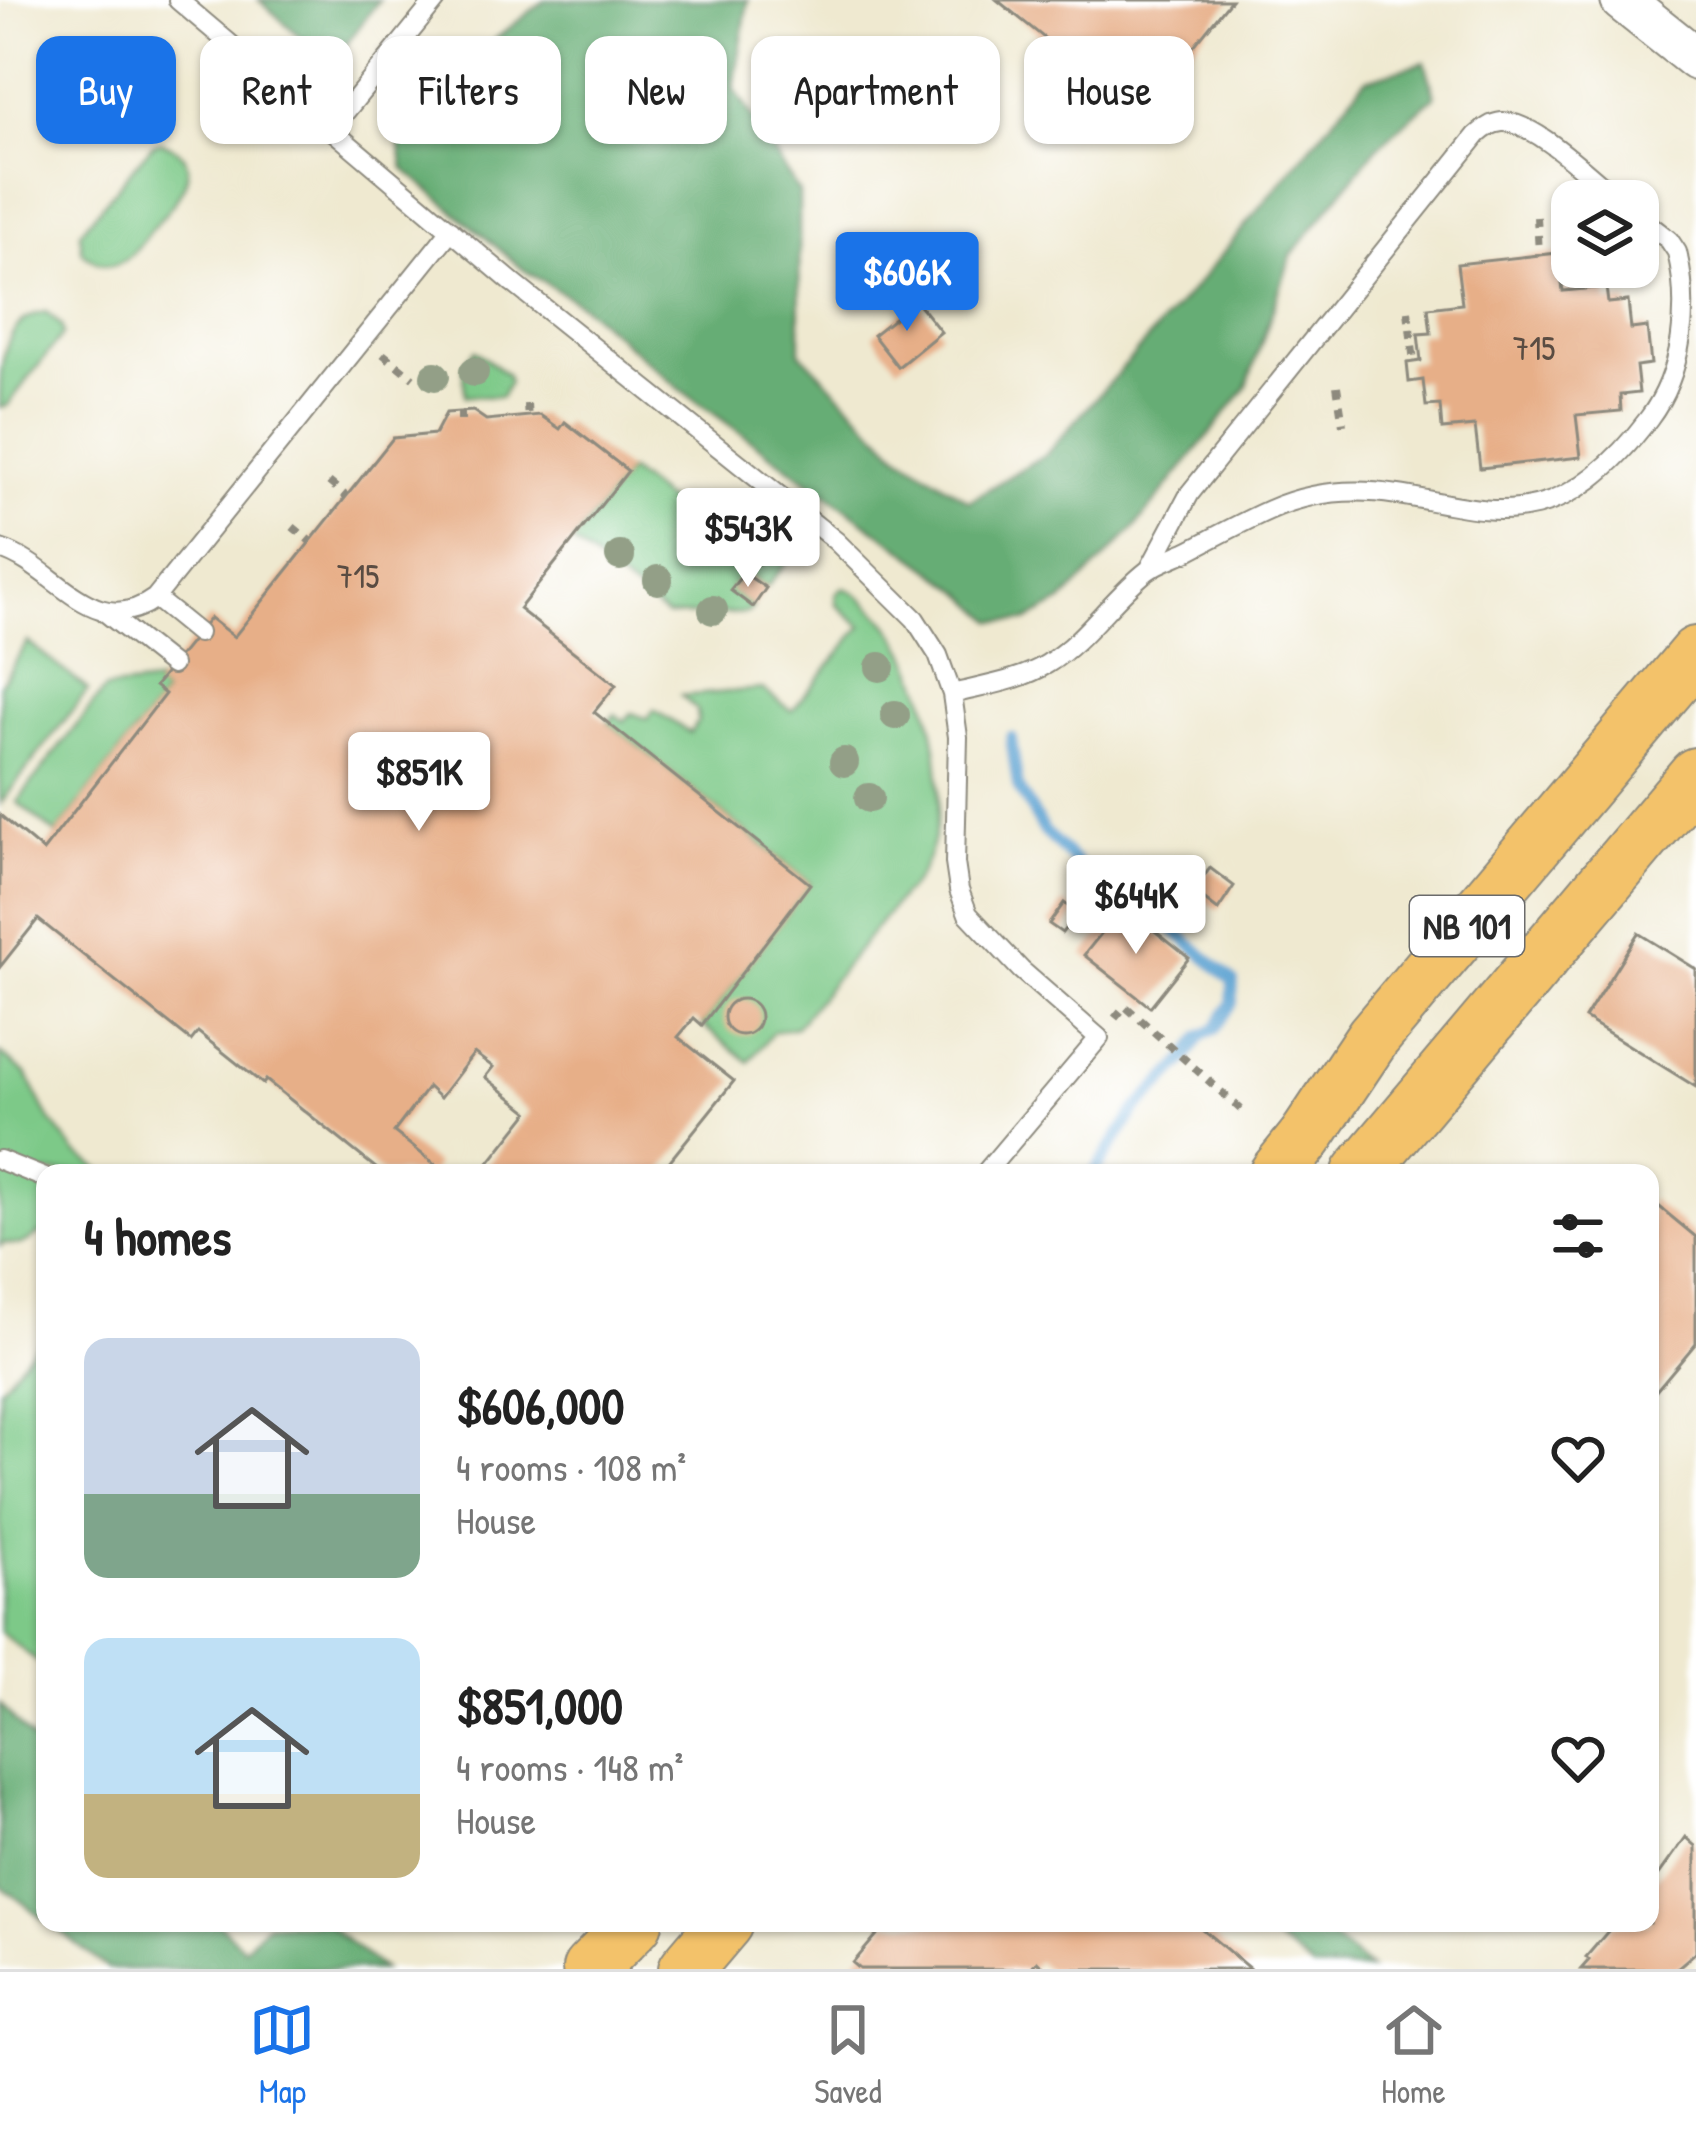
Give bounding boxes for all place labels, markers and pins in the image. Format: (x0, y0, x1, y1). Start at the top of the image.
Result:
pin: $606K (823, 232, 991, 334)
pin: $543K (664, 488, 832, 590)
pin: $851K (335, 732, 503, 834)
pin: $644K (1052, 855, 1220, 957)

